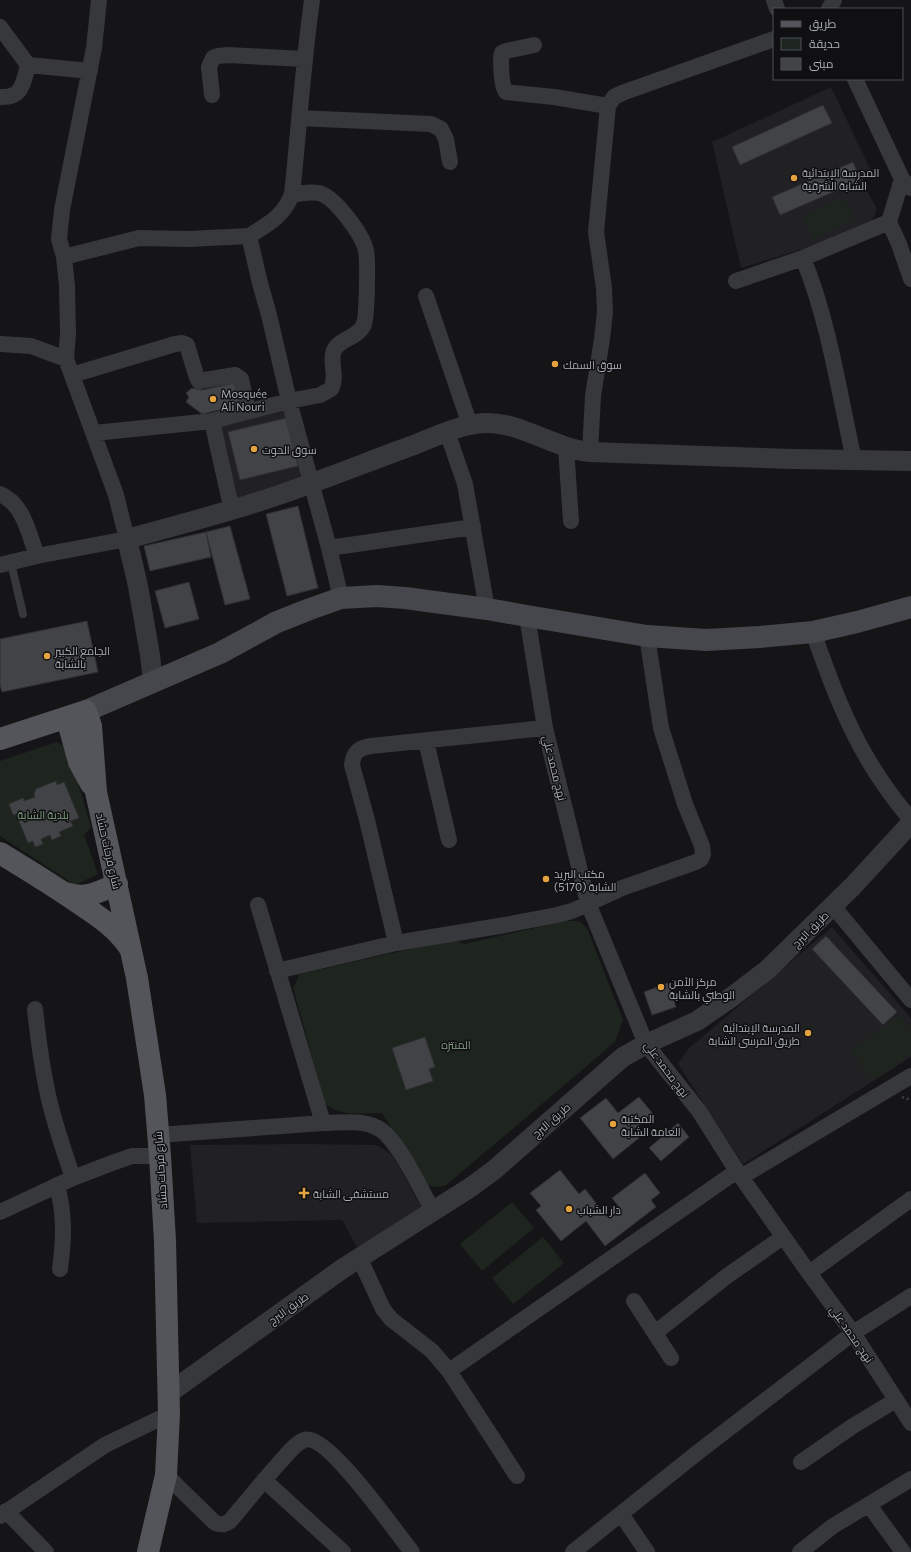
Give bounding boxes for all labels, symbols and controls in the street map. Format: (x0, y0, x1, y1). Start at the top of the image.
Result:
legend (773, 8, 903, 80)
text: طريق (809, 16, 837, 31)
text: حديقة (809, 36, 840, 51)
text: مبنى (809, 56, 834, 71)
place label: المدرسة الإبتدائية الشابة الشرقية (802, 166, 879, 193)
marker: المدرسة الإبتدائية الشابة الشرقية (789, 173, 799, 183)
place label: سوق السمك (563, 358, 622, 372)
marker: سوق السمك (550, 359, 560, 369)
place label: Mosquée Ali Nouri (221, 387, 267, 413)
marker: Mosquée Ali Nouri (208, 394, 218, 404)
place label: سوق الحوت (262, 443, 317, 457)
marker: سوق الحوت (249, 444, 259, 454)
place label: الجامع الكبير بالشابة (54, 644, 110, 670)
marker: الجامع الكبير بالشابة (42, 651, 52, 661)
street label: نهج محمد علي (538, 734, 569, 803)
park label: بلدية الشابة (17, 808, 69, 821)
street label: شارع فرحات حشاد (92, 812, 124, 891)
place label: مكتب البريد الشابة (5170) (554, 867, 617, 893)
marker: مكتب البريد الشابة (5170) (541, 874, 551, 884)
street label: طريق البرج (789, 908, 832, 951)
place label: مركز الأمن الوطني بالشابة (669, 975, 735, 1004)
marker: مركز الأمن الوطني بالشابة (656, 982, 666, 992)
place label: المدرسة الإبتدائية طريق المرسى الشابة (708, 1021, 800, 1048)
marker: المدرسة الإبتدائية طريق المرسى الشابة (803, 1028, 813, 1038)
park label: المنتزه (441, 1038, 471, 1052)
street label: نهج محمد علي (639, 1039, 692, 1101)
street label: طريق البرج (529, 1100, 574, 1142)
place label: المكتبة العامة الشابة (621, 1112, 681, 1138)
marker: المكتبة العامة الشابة (608, 1119, 618, 1129)
street label: شارع فرحات حشاد (151, 1131, 171, 1209)
marker: مستشفى الشابة (298, 1187, 310, 1199)
place label: مستشفى الشابة (313, 1187, 389, 1201)
place label: دار الشباب (577, 1203, 621, 1217)
marker: دار الشباب (564, 1204, 574, 1214)
street label: طريق البرج (266, 1289, 312, 1328)
street label: نهج محمد علي (825, 1303, 876, 1367)

